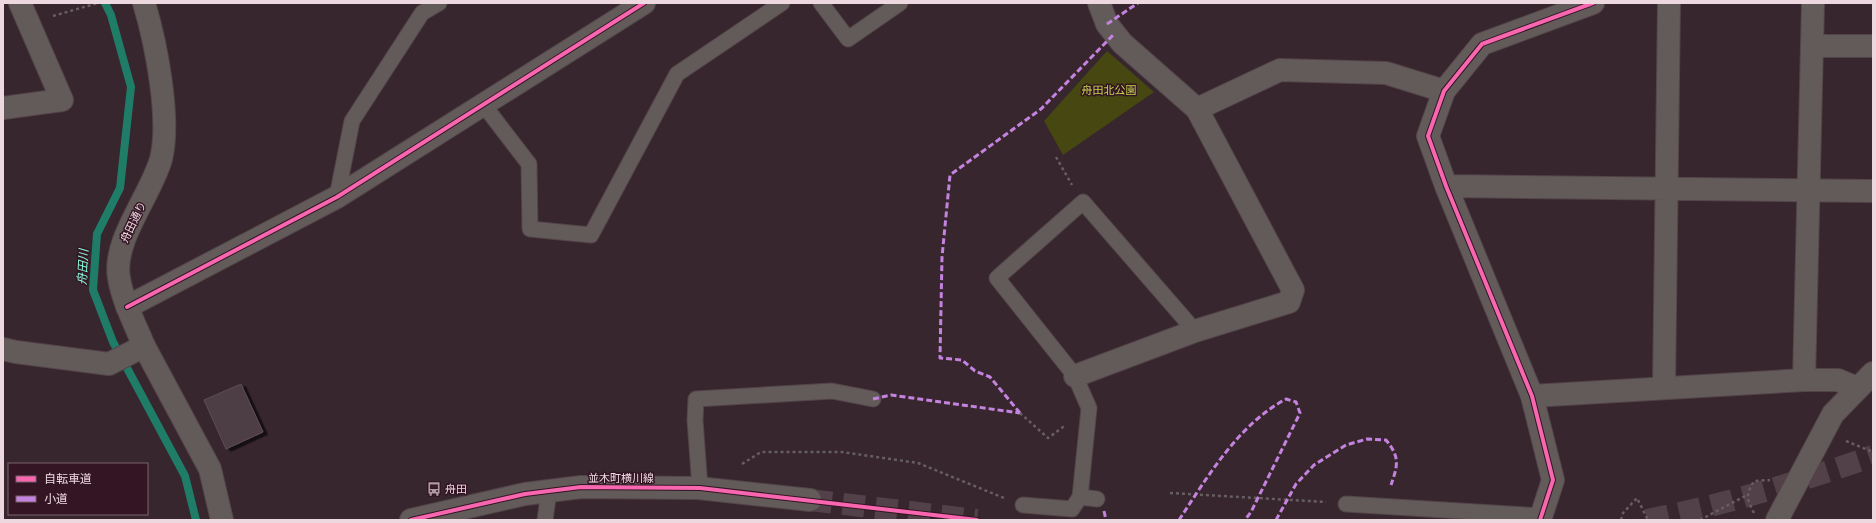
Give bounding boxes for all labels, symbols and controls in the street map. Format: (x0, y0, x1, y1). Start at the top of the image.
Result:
park label: 舟田北公園 (1082, 84, 1137, 96)
street label: 舟田通り (118, 200, 148, 244)
water label: 舟田川 (75, 247, 91, 285)
legend (8, 463, 148, 515)
text: 自転車道 (44, 472, 92, 486)
street label: 並木町横川線 (588, 472, 654, 484)
bus stop icon: 舟田 (426, 481, 442, 497)
place label: 舟田 (445, 483, 467, 495)
text: 小道 (44, 492, 68, 506)

